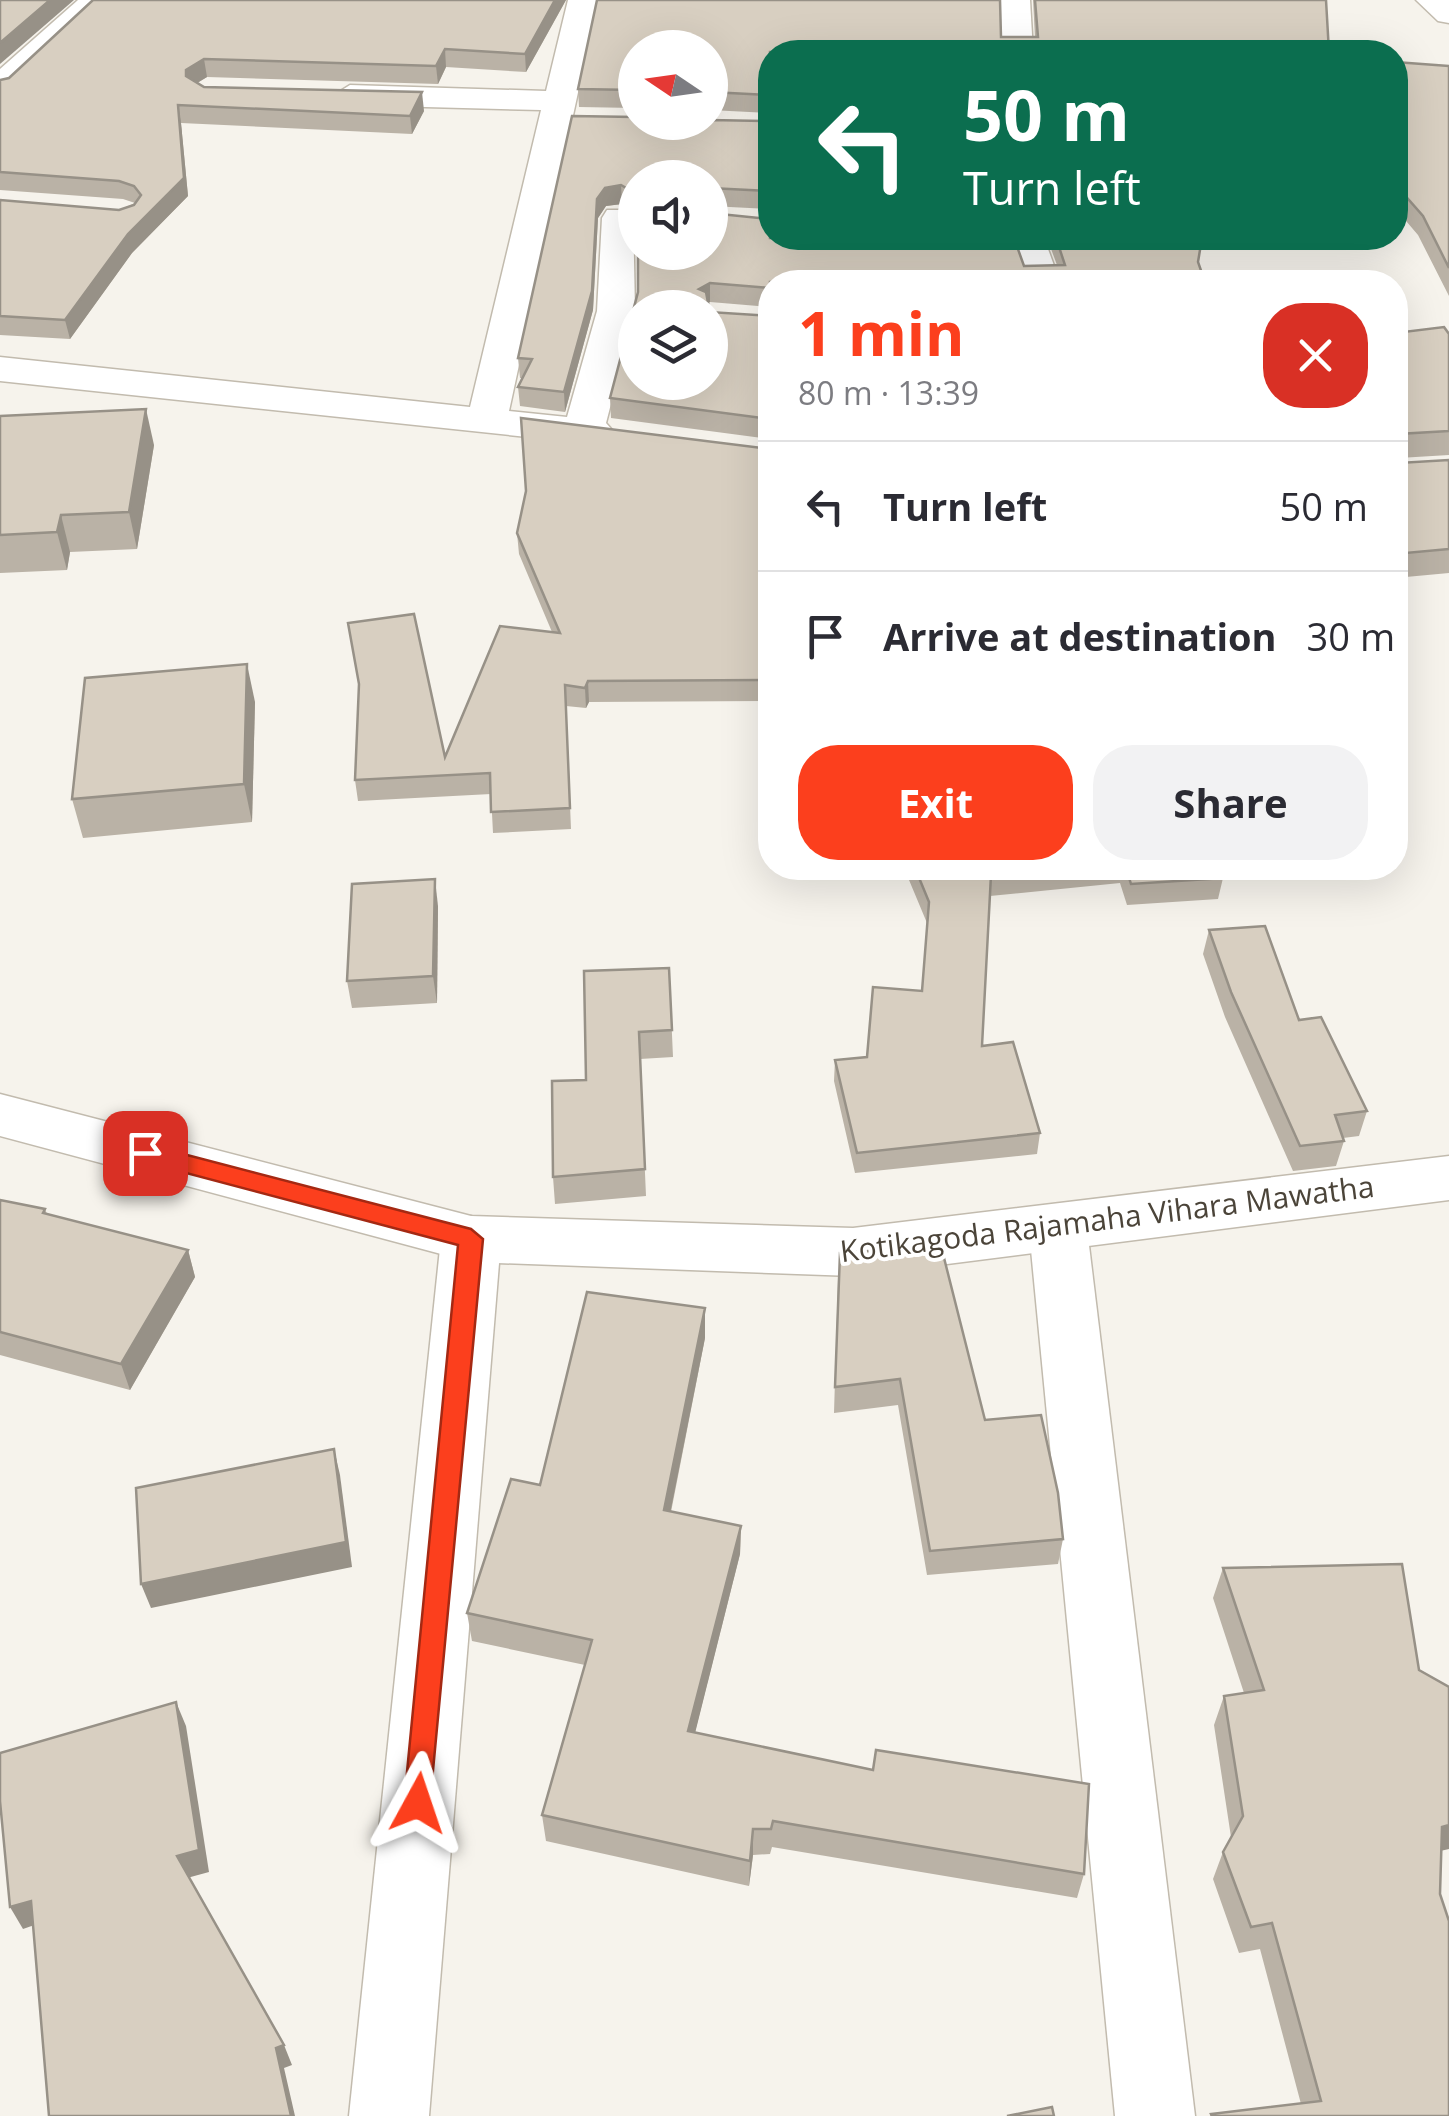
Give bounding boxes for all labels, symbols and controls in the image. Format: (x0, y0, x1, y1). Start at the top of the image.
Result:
north arrow (618, 30, 728, 140)
map controls (618, 30, 728, 400)
text: 50 m (963, 66, 1130, 162)
icon: left (798, 80, 928, 210)
text: Turn left (963, 157, 1141, 218)
button: sound (618, 160, 728, 270)
button: layers (618, 290, 728, 400)
text: 1 min (798, 292, 965, 374)
button: close (1263, 303, 1368, 408)
text: 80 m · 13:39 (798, 371, 979, 414)
icon: left (798, 479, 853, 534)
text: Turn left (883, 480, 1047, 532)
text: 50 m (1279, 480, 1368, 532)
icon: arrive (798, 609, 853, 664)
text: Arrive at destination (883, 610, 1277, 662)
text: 30 m (1307, 610, 1395, 662)
button: Exit (798, 745, 1073, 860)
button: Share (1093, 745, 1368, 860)
pin (103, 1111, 188, 1196)
icon: arrive (118, 1126, 173, 1181)
street label: Kotikagoda Rajamaha Vihara Mawatha (838, 1165, 1376, 1271)
position arrow (366, 1751, 470, 1855)

